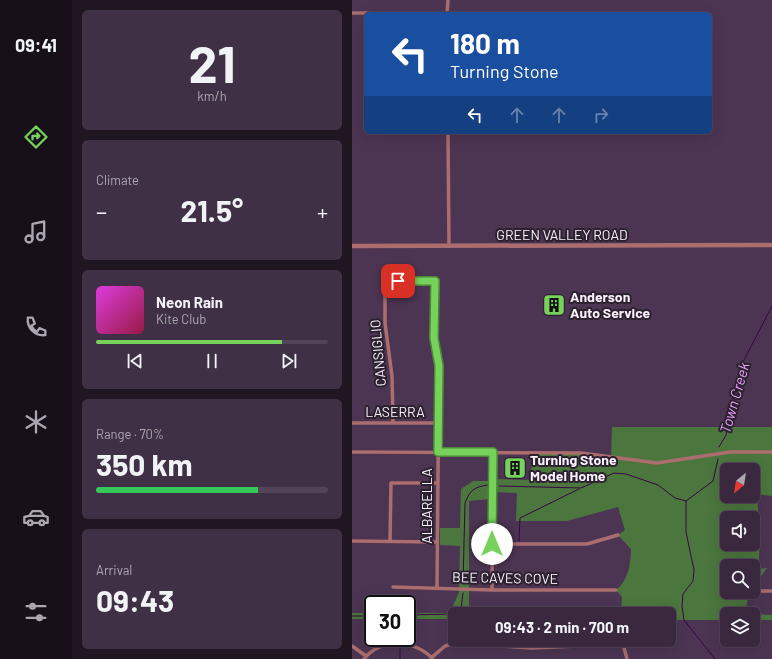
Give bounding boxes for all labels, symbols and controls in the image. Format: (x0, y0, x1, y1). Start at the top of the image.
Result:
text: 180 m (450, 26, 520, 60)
icon: left (384, 28, 436, 80)
text: 21 (188, 31, 236, 93)
text: 09:41 (15, 34, 57, 56)
text: Turning Stone (450, 60, 559, 82)
text: km/h (197, 88, 227, 104)
icon: left (464, 104, 486, 126)
icon: ahead (506, 104, 528, 126)
icon: ahead (548, 104, 570, 126)
icon: right (590, 104, 612, 126)
icon: directions (22, 123, 50, 151)
text: Climate (96, 172, 139, 188)
text: 21.5° (181, 192, 243, 228)
text: − (96, 198, 107, 224)
text: + (317, 198, 328, 224)
icon: music (22, 218, 50, 246)
street label: GREEN VALLEY ROAD (496, 226, 628, 243)
pin (381, 264, 415, 298)
icon: arrive (387, 270, 409, 292)
place label: Anderson Auto Service (570, 288, 651, 321)
building icon: Anderson Auto Service (541, 292, 567, 318)
text: Neon Rain (156, 293, 223, 311)
text: Kite Club (156, 311, 206, 327)
icon: phone (22, 313, 50, 341)
street label: CANSIGLIO (366, 319, 389, 387)
icon: previous (124, 350, 146, 372)
icon: pause (201, 350, 223, 372)
icon: next (278, 350, 300, 372)
water label: Town Creek (715, 359, 753, 435)
street label: LASERRA (365, 403, 425, 420)
icon: climate (22, 408, 50, 436)
text: Range · 70% (96, 426, 164, 442)
text: 350 km (96, 446, 193, 482)
place label: Turning Stone Model Home (530, 451, 617, 484)
building icon: Turning Stone Model Home (502, 455, 528, 481)
north arrow (720, 463, 760, 503)
map controls (720, 463, 760, 647)
street label: ALBARELLA (418, 468, 435, 544)
icon: car (22, 503, 50, 531)
button: sound (720, 511, 760, 551)
position arrow (471, 523, 513, 565)
button: search (720, 559, 760, 599)
text: Arrival (96, 562, 132, 578)
street label: BEE CAVES COVE (452, 568, 558, 587)
text: 09:43 (96, 582, 174, 618)
speed limit sign: 30 (364, 595, 416, 647)
icon: filters (22, 598, 50, 626)
button: layers (720, 607, 760, 647)
text: 09:43 · 2 min · 700 m (495, 618, 629, 636)

